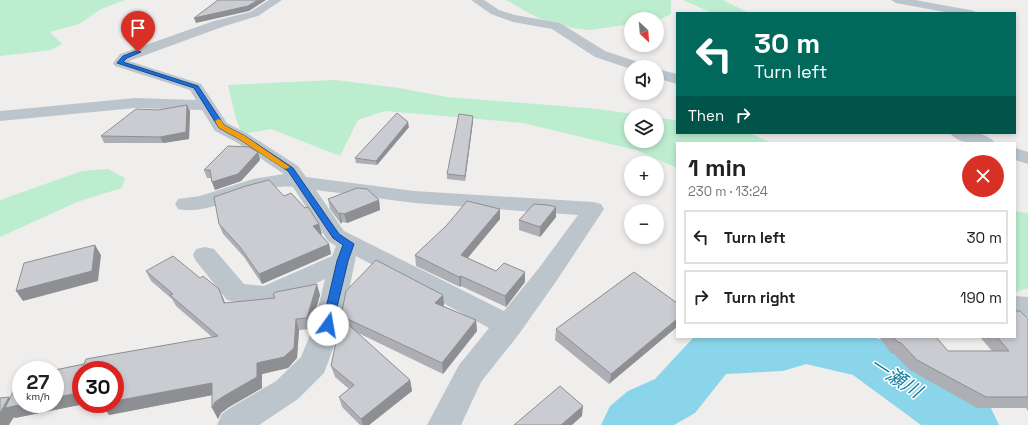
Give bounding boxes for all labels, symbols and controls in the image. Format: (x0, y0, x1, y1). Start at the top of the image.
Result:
pin (121, 11, 155, 52)
north arrow (624, 12, 664, 52)
map controls (624, 12, 664, 244)
icon: arrive (127, 17, 149, 39)
text: 30 m (754, 25, 820, 61)
icon: left (688, 28, 740, 80)
button: sound (624, 60, 664, 100)
text: Turn left (754, 60, 827, 83)
icon: right (732, 104, 754, 126)
text: Then (688, 106, 724, 125)
button: layers (624, 108, 664, 148)
text: 1 min (688, 152, 747, 183)
button: close (962, 155, 1004, 197)
button: + (624, 156, 664, 196)
text: 230 m · 13:24 (688, 183, 768, 200)
button: − (624, 204, 664, 244)
icon: left (690, 226, 712, 248)
text: Turn left (724, 228, 786, 247)
text: 30 m (967, 228, 1002, 247)
icon: right (690, 286, 712, 308)
text: Turn right (724, 288, 795, 307)
text: 190 m (960, 288, 1002, 307)
position arrow (307, 304, 349, 346)
water label: 一瀬川 (865, 351, 928, 405)
speed limit sign: 30 (72, 361, 124, 413)
text: 27 (27, 369, 49, 395)
text: km/h (26, 390, 50, 403)

